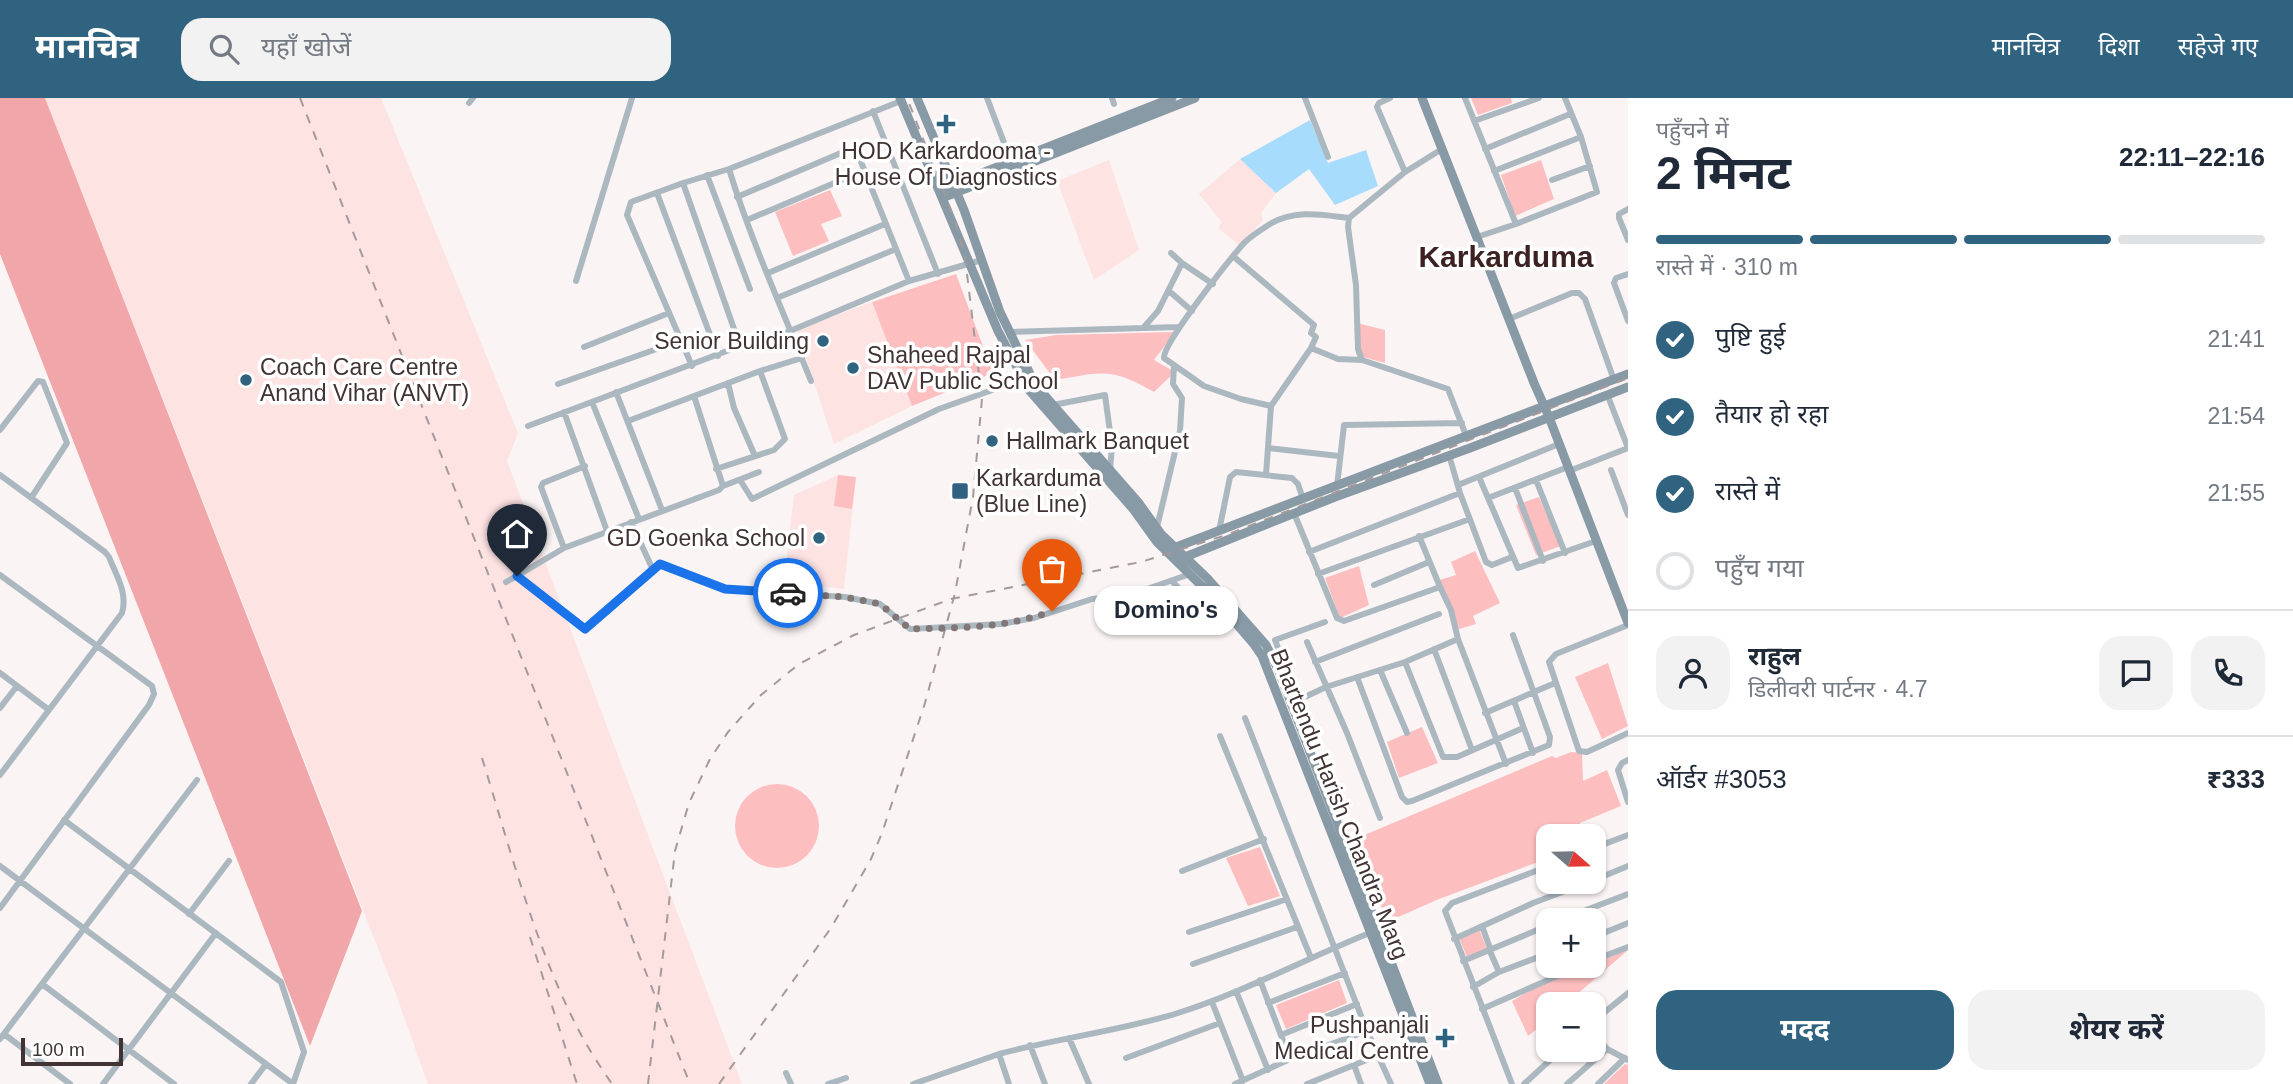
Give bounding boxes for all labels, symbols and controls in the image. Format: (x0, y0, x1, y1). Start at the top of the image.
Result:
search box (181, 18, 671, 81)
text: मानचित्र (35, 28, 139, 65)
icon: search (205, 30, 243, 68)
text: यहाँ खोजें (261, 32, 351, 62)
text: मानचित्र (1992, 33, 2060, 60)
text: दिशा (2098, 33, 2140, 60)
text: सहेजे गए (2178, 33, 2258, 60)
marker: HOD Karkardooma - House Of Diagnostics (936, 114, 956, 134)
text: पहुँचने में (1656, 117, 1729, 143)
place label: HOD Karkardooma - House Of Diagnostics (835, 138, 1057, 190)
text: 22:11–22:16 (2119, 142, 2265, 172)
text: 2 मिनट (1656, 147, 1791, 199)
district label: Karkarduma (1418, 240, 1594, 273)
text: रास्ते में · 310 m (1656, 254, 1798, 280)
icon: check (1656, 321, 1694, 359)
text: पुष्टि हुई (1715, 322, 1785, 352)
text: 21:41 (2207, 326, 2265, 352)
place label: Senior Building (654, 328, 809, 354)
marker: Senior Building (815, 333, 831, 349)
place label: Shaheed Rajpal DAV Public School (867, 342, 1058, 394)
place label: Coach Care Centre Anand Vihar (ANVT) (260, 354, 469, 406)
marker: Shaheed Rajpal DAV Public School (845, 360, 861, 376)
marker: Coach Care Centre Anand Vihar (ANVT) (238, 372, 254, 388)
icon: check (1656, 398, 1694, 436)
text: तैयार हो रहा (1715, 399, 1828, 429)
text: 21:54 (2207, 403, 2265, 429)
place label: Hallmark Banquet (1006, 428, 1189, 454)
marker: Hallmark Banquet (984, 433, 1000, 449)
place label: Karkarduma (Blue Line) (976, 465, 1101, 517)
icon: check (1656, 475, 1694, 513)
text: रास्ते में (1715, 476, 1780, 506)
text: 21:55 (2207, 480, 2265, 506)
marker: Karkarduma (Blue Line) (950, 481, 970, 501)
pin (487, 504, 547, 576)
icon: home (498, 515, 536, 553)
place label: GD Goenka School (607, 525, 805, 551)
marker: GD Goenka School (811, 530, 827, 546)
pin (1022, 539, 1082, 611)
icon: bag (1033, 550, 1071, 588)
text: पहुँच गया (1715, 553, 1804, 583)
courier (753, 558, 823, 628)
icon: car (769, 574, 807, 612)
callout: Domino's (1094, 587, 1238, 636)
text: Domino's (1114, 597, 1218, 623)
button: person (1656, 636, 1730, 710)
button: chat (2099, 636, 2173, 710)
button: phone (2191, 636, 2265, 710)
text: राहुल (1748, 641, 1801, 671)
street label: Bhartendu Harish Chandra Marg (1266, 645, 1414, 963)
text: डिलीवरी पार्टनर · 4.7 (1748, 676, 1928, 702)
text: ऑर्डर #3053 (1656, 764, 1787, 794)
text: ₹333 (2207, 764, 2265, 794)
north arrow (1536, 824, 1606, 894)
map controls (1536, 824, 1606, 1062)
button: + (1536, 908, 1606, 978)
button: मदद (1656, 990, 1954, 1070)
button: शेयर करें (1968, 990, 2265, 1070)
button: − (1536, 992, 1606, 1062)
place label: Pushpanjali Medical Centre (1274, 1012, 1429, 1064)
marker: Pushpanjali Medical Centre (1435, 1028, 1455, 1048)
scale bar (21, 1035, 122, 1067)
text: 100 m (32, 1039, 85, 1060)

